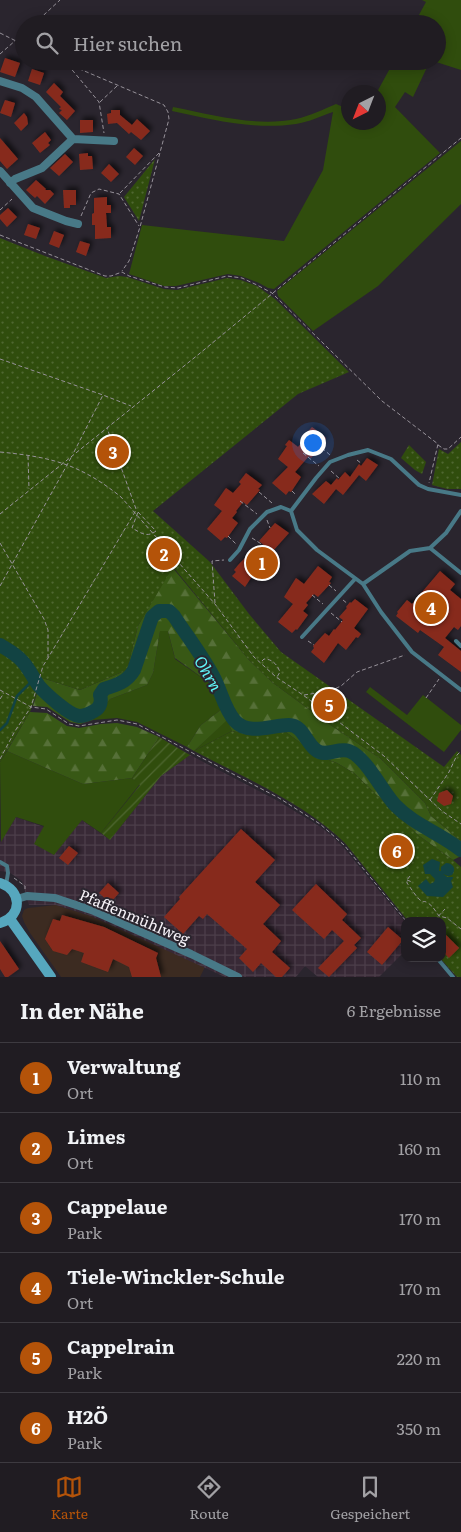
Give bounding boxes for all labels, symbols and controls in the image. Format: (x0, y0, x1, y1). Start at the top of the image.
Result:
search box (15, 15, 446, 70)
icon: search (33, 29, 61, 57)
text: Hier suchen (73, 29, 182, 57)
north arrow (341, 85, 386, 130)
your location (300, 430, 326, 456)
pin: 3 (97, 433, 129, 471)
pin: 2 (148, 535, 180, 573)
pin: 1 (246, 544, 278, 582)
pin: 4 (415, 589, 447, 627)
water label: Ohrn (189, 651, 229, 696)
pin: 5 (313, 686, 345, 724)
pin: 6 (381, 832, 413, 870)
street label: Pfaffenmühlweg (76, 882, 194, 950)
map controls (401, 917, 446, 962)
button: layers (401, 917, 446, 962)
text: In der Nähe (20, 994, 144, 1025)
text: 6 Ergebnisse (347, 998, 441, 1022)
text: Verwaltung (67, 1052, 181, 1080)
text: 1 (33, 1066, 39, 1090)
text: 110 m (400, 1066, 441, 1090)
text: Ort (67, 1080, 93, 1104)
text: Limes (67, 1122, 125, 1150)
text: 2 (32, 1136, 40, 1160)
text: 160 m (398, 1136, 441, 1160)
text: Ort (67, 1150, 93, 1174)
text: Cappelaue (67, 1192, 168, 1220)
text: 3 (32, 1206, 40, 1230)
text: 170 m (399, 1206, 441, 1230)
text: Park (67, 1220, 102, 1244)
text: Tiele-Winckler-Schule (67, 1262, 285, 1290)
text: 4 (31, 1276, 41, 1300)
text: 170 m (399, 1276, 441, 1300)
text: Ort (67, 1290, 93, 1314)
text: Cappelrain (67, 1332, 175, 1360)
text: 5 (32, 1346, 40, 1370)
text: 220 m (397, 1346, 441, 1370)
text: Park (67, 1360, 102, 1384)
text: H2Ö (67, 1402, 108, 1430)
text: 6 (31, 1416, 41, 1440)
text: 350 m (396, 1416, 441, 1440)
text: Park (67, 1430, 102, 1454)
tab: Karte (51, 1473, 88, 1523)
tab: Route (190, 1473, 229, 1523)
tab: Gespeichert (330, 1473, 410, 1523)

